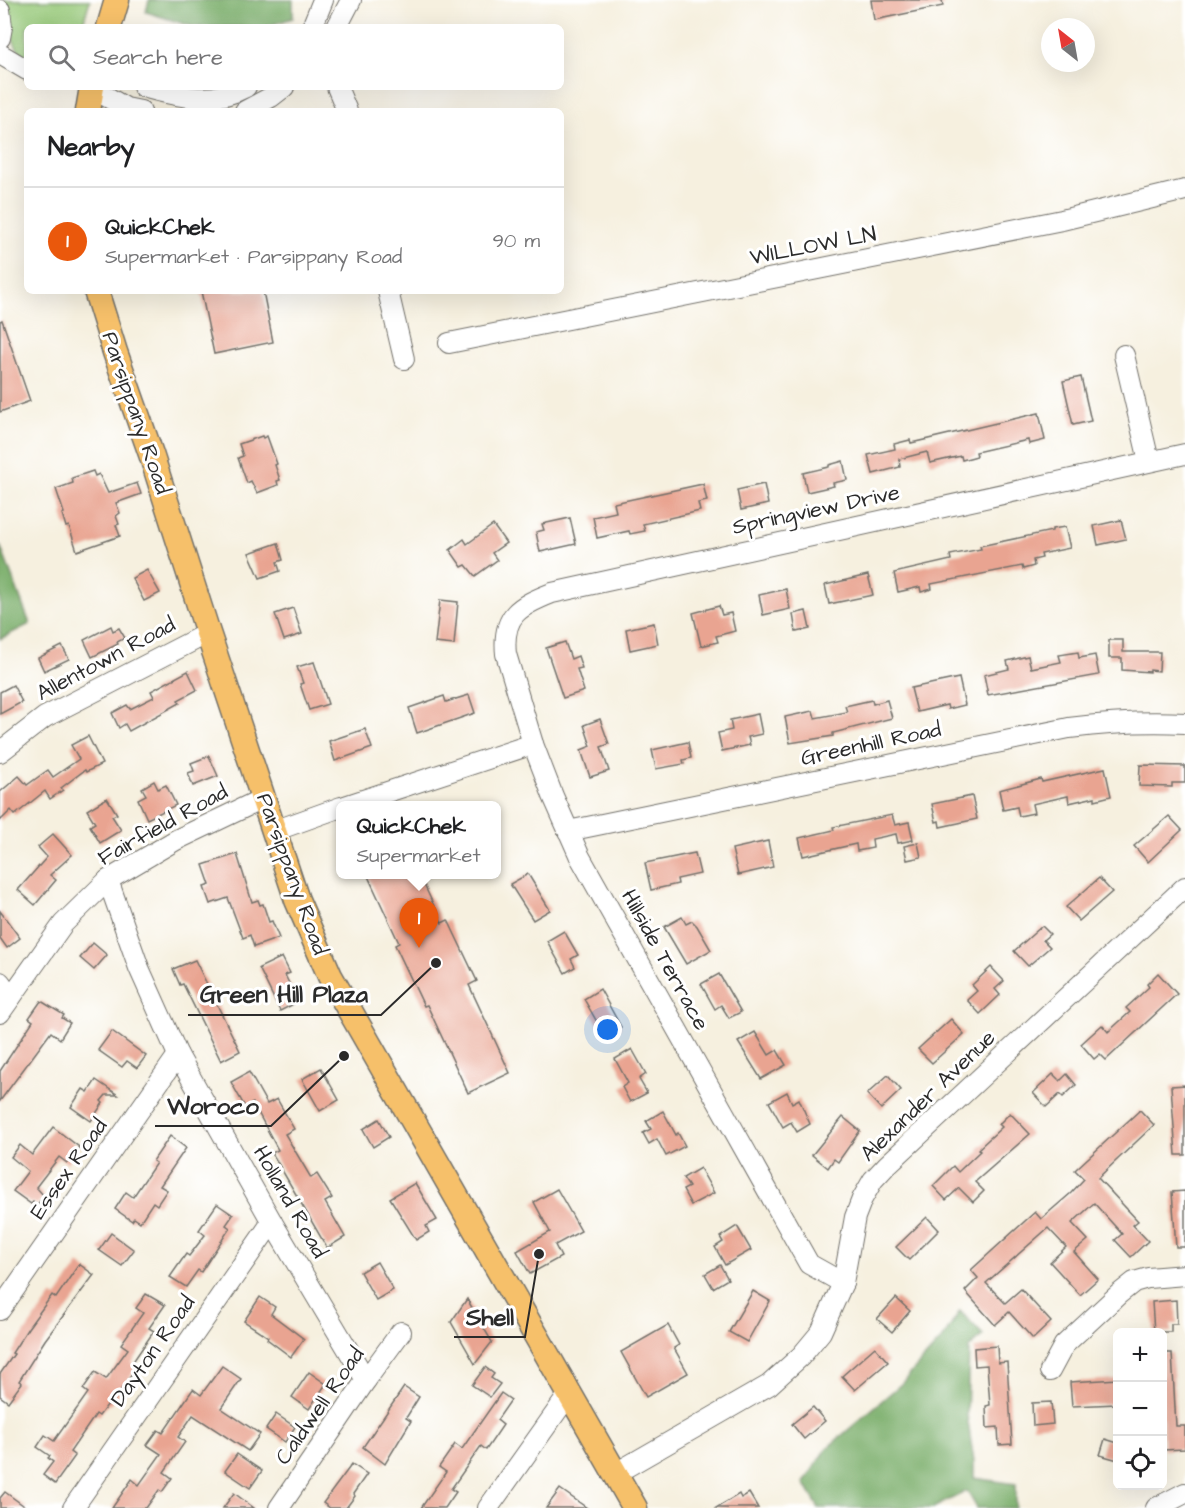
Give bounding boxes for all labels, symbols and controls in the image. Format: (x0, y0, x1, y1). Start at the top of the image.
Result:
north arrow (1041, 18, 1095, 72)
search box (24, 24, 564, 90)
icon: search (45, 41, 78, 74)
text: Search here (93, 42, 223, 73)
text: Nearby (48, 129, 135, 165)
text: QuickChek (105, 212, 215, 243)
street label: WILLOW LN (747, 219, 879, 273)
text: 1 (66, 227, 69, 255)
text: 90 m (492, 227, 540, 255)
text: Supermarket · Parsippany Road (105, 243, 402, 271)
street label: Parsippany Road (93, 328, 178, 499)
street label: Springview Drive (729, 477, 903, 544)
street label: Allentown Road (31, 609, 181, 709)
street label: Greenhill Road (798, 714, 944, 774)
street label: Fairfield Road (92, 776, 234, 874)
street label: Parsippany Road (247, 789, 336, 959)
popup (336, 801, 501, 879)
text: QuickChek (357, 811, 466, 842)
text: Supermarket (357, 842, 480, 870)
street label: Hillside Terrace (613, 884, 717, 1036)
pin: 1 (400, 898, 438, 948)
callout: Green Hill Plaza (188, 973, 381, 1015)
text: Green Hill Plaza (200, 978, 369, 1012)
your location (593, 1015, 622, 1044)
street label: Alexander Avenue (853, 1023, 1003, 1169)
callout: Woroco (155, 1084, 271, 1126)
text: Woroco (166, 1090, 259, 1124)
street label: Essex Road (23, 1112, 115, 1226)
street label: Holland Road (245, 1140, 335, 1264)
street label: Dayton Road (103, 1289, 204, 1413)
callout: Shell (454, 1295, 525, 1337)
text: Shell (465, 1301, 514, 1335)
map controls (1113, 1328, 1167, 1490)
button: + (1113, 1328, 1167, 1382)
street label: Caldwell Road (268, 1341, 372, 1471)
button: − (1113, 1382, 1167, 1436)
button: locate (1113, 1436, 1167, 1490)

